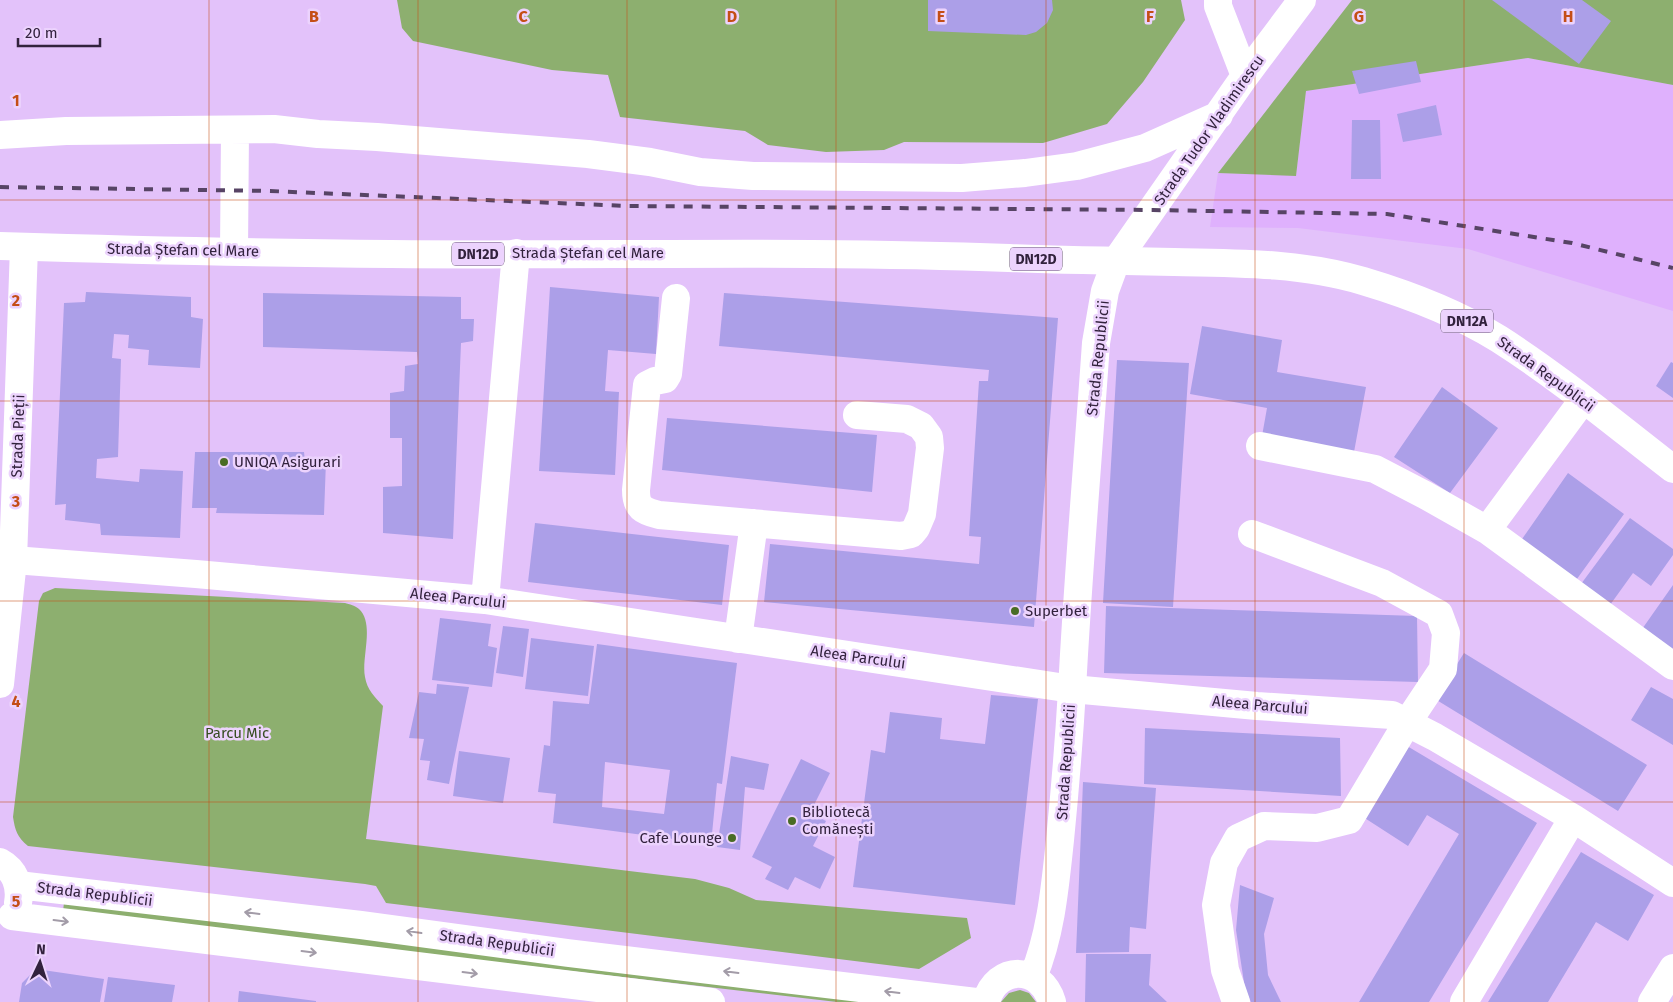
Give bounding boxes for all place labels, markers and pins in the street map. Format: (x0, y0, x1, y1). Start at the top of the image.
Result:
place label: UNIQA Asigurari (234, 453, 341, 471)
marker: UNIQA Asigurari (218, 456, 230, 468)
place label: Superbet (1025, 602, 1088, 620)
marker: Superbet (1009, 605, 1021, 617)
place label: Bibliotecă Comănești (802, 803, 874, 839)
marker: Bibliotecă Comănești (786, 815, 798, 827)
place label: Cafe Lounge (639, 829, 722, 847)
marker: Cafe Lounge (726, 832, 738, 844)

